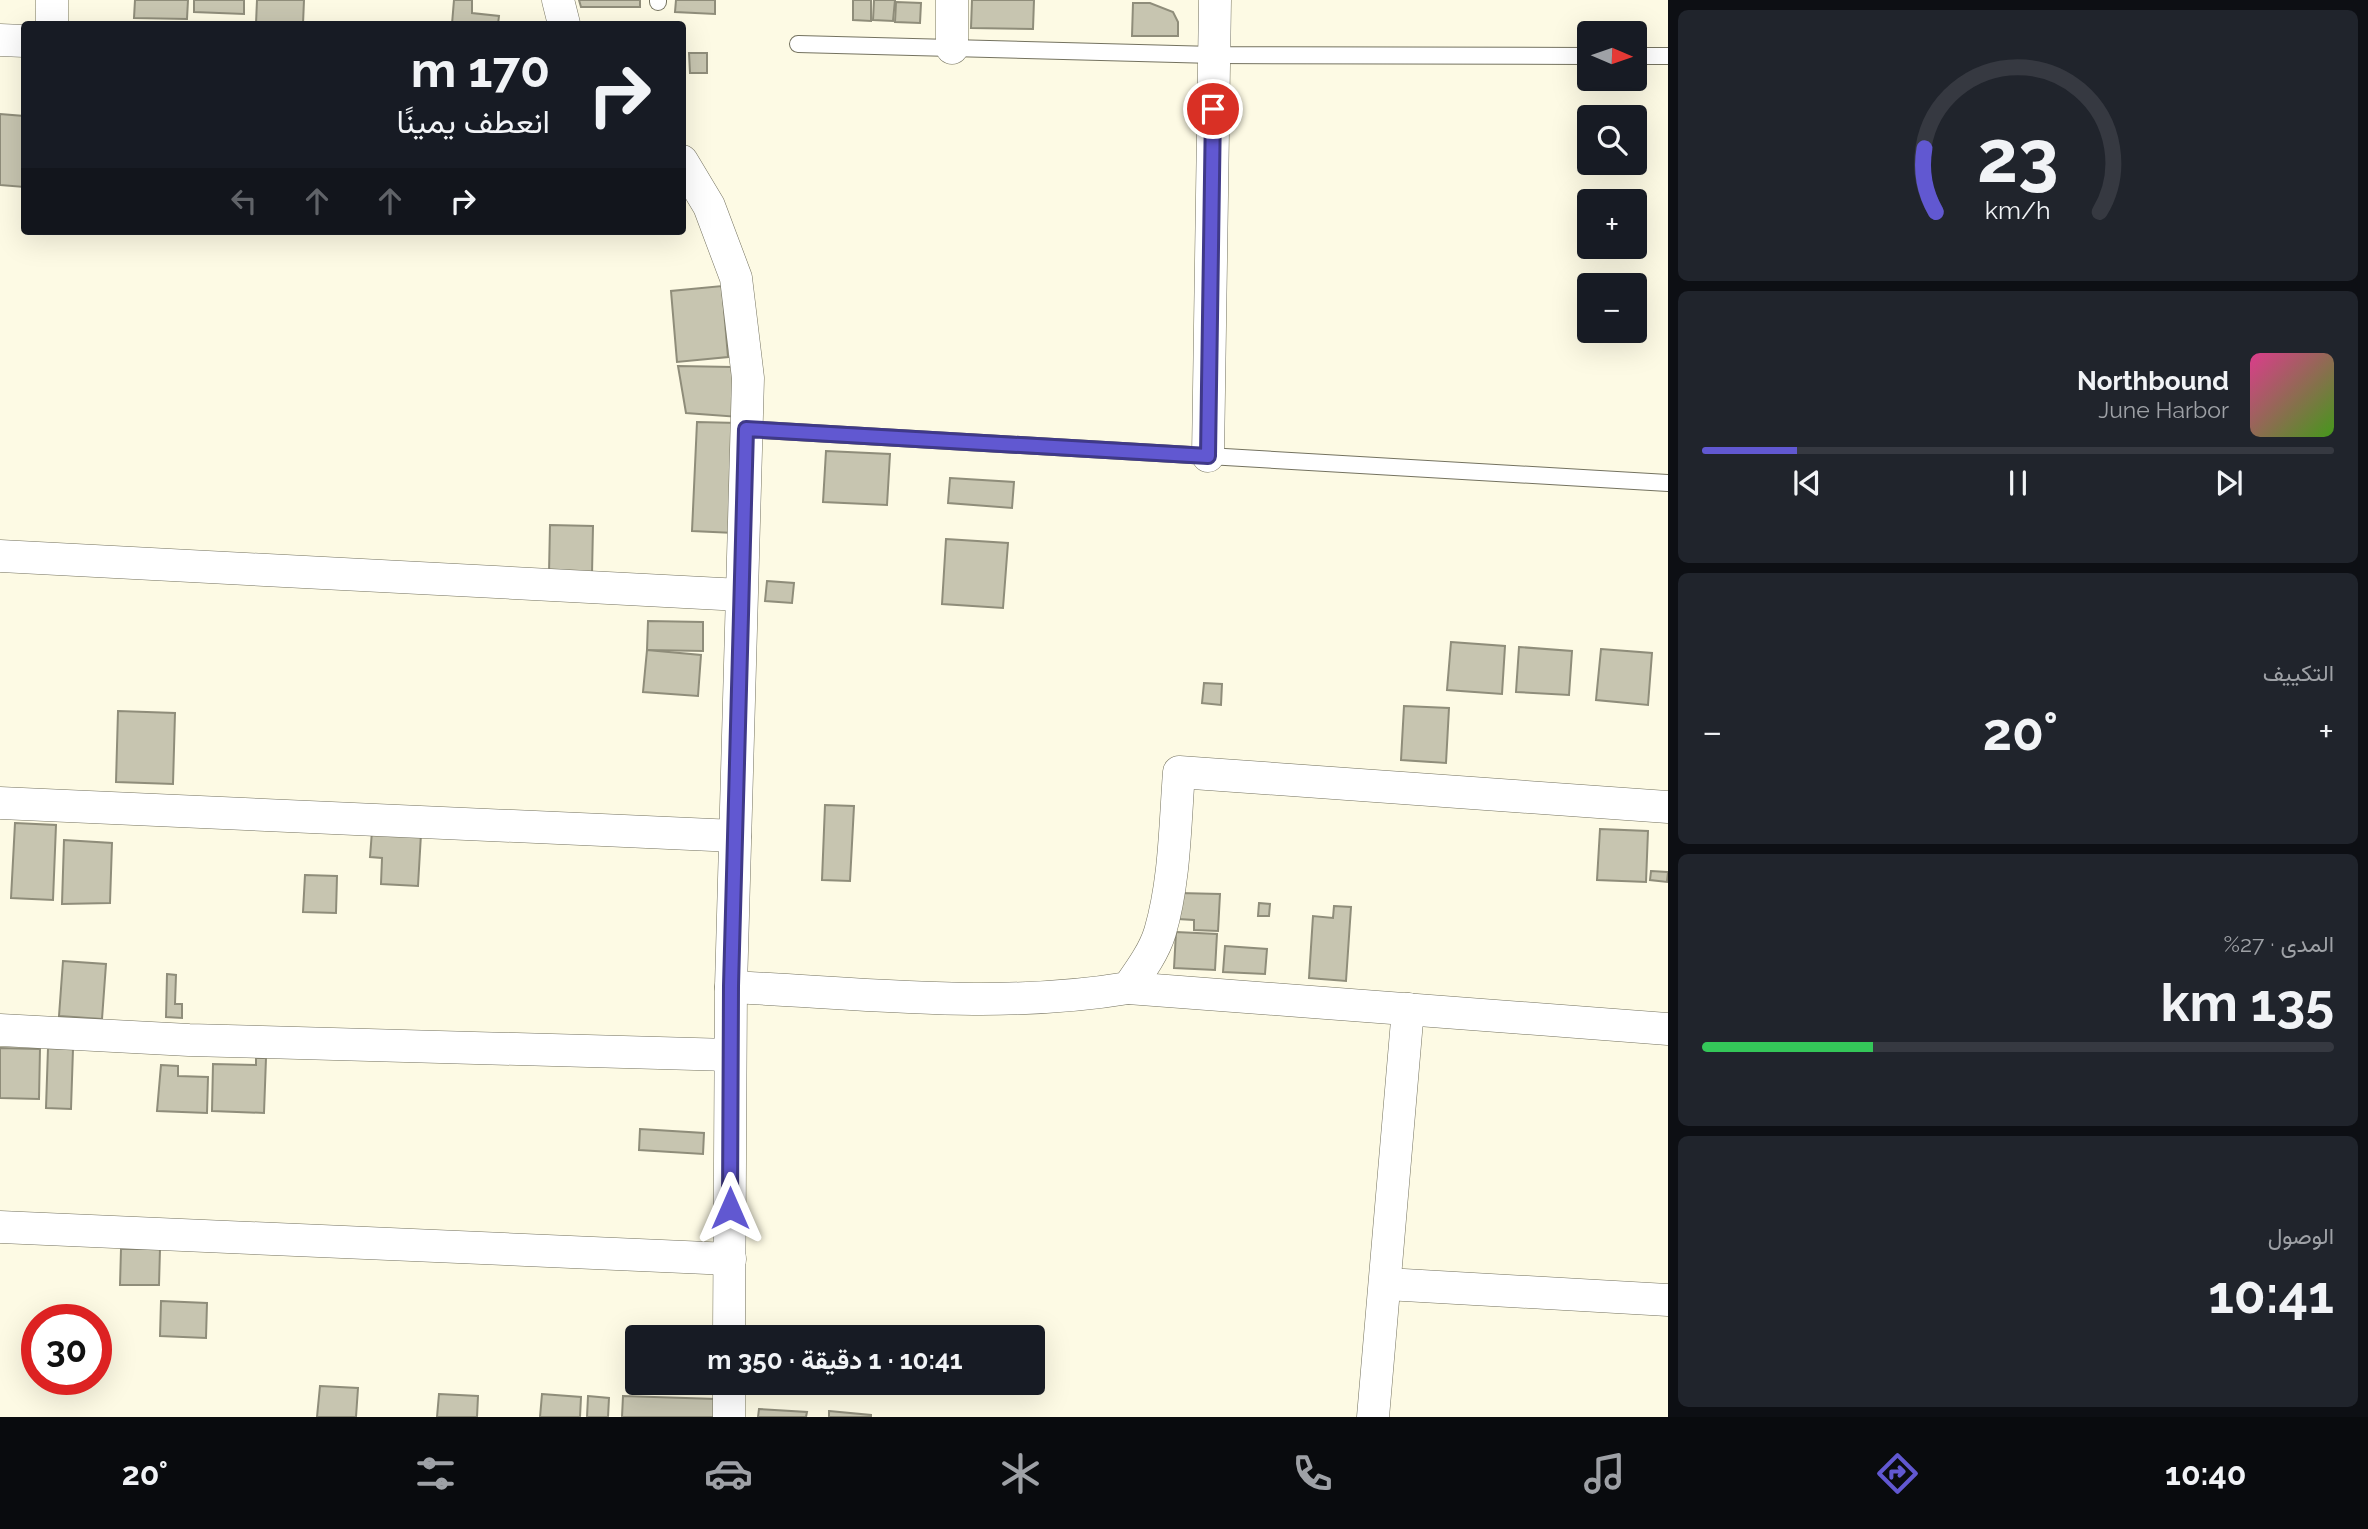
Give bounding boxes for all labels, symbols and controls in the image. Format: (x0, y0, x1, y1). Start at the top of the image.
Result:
north arrow (1577, 21, 1647, 91)
map controls (1577, 21, 1647, 343)
text: 170 m (411, 41, 550, 98)
icon: right (574, 49, 665, 140)
pin (1183, 79, 1243, 139)
icon: arrive (1194, 90, 1232, 128)
text: انعطف يمينًا (397, 103, 550, 140)
button: search (1577, 105, 1647, 175)
text: 23 (1977, 114, 2059, 199)
icon: left (225, 182, 263, 220)
icon: ahead (298, 182, 336, 220)
icon: ahead (371, 182, 409, 220)
icon: right (444, 182, 482, 220)
button: + (1577, 189, 1647, 259)
text: km/h (1985, 195, 2051, 225)
button: − (1577, 273, 1647, 343)
text: Northbound (2077, 366, 2229, 396)
text: June Harbor (2098, 396, 2229, 423)
icon: previous (1788, 464, 1826, 502)
icon: pause (1999, 464, 2037, 502)
icon: next (2210, 464, 2248, 502)
text: التكييف (2263, 659, 2334, 686)
text: 20° (1983, 701, 2058, 762)
text: − (1702, 709, 1722, 754)
text: + (2318, 709, 2334, 754)
text: المدى · 27% (2224, 930, 2334, 957)
text: 135 km (2161, 972, 2334, 1033)
position arrow (693, 1171, 767, 1245)
text: الوصول (2268, 1222, 2334, 1249)
text: 10:41 (2208, 1264, 2334, 1325)
speed limit sign: 30 (21, 1304, 112, 1395)
text: 10:41 · 1 دقيقة · 350 m (707, 1345, 963, 1375)
icon: filters (411, 1449, 460, 1498)
icon: car (704, 1449, 753, 1498)
icon: climate (996, 1449, 1045, 1498)
icon: phone (1288, 1449, 1337, 1498)
icon: music (1580, 1449, 1629, 1498)
icon: directions (1873, 1449, 1922, 1498)
text: 20° (122, 1455, 168, 1492)
text: 10:40 (2165, 1455, 2246, 1492)

